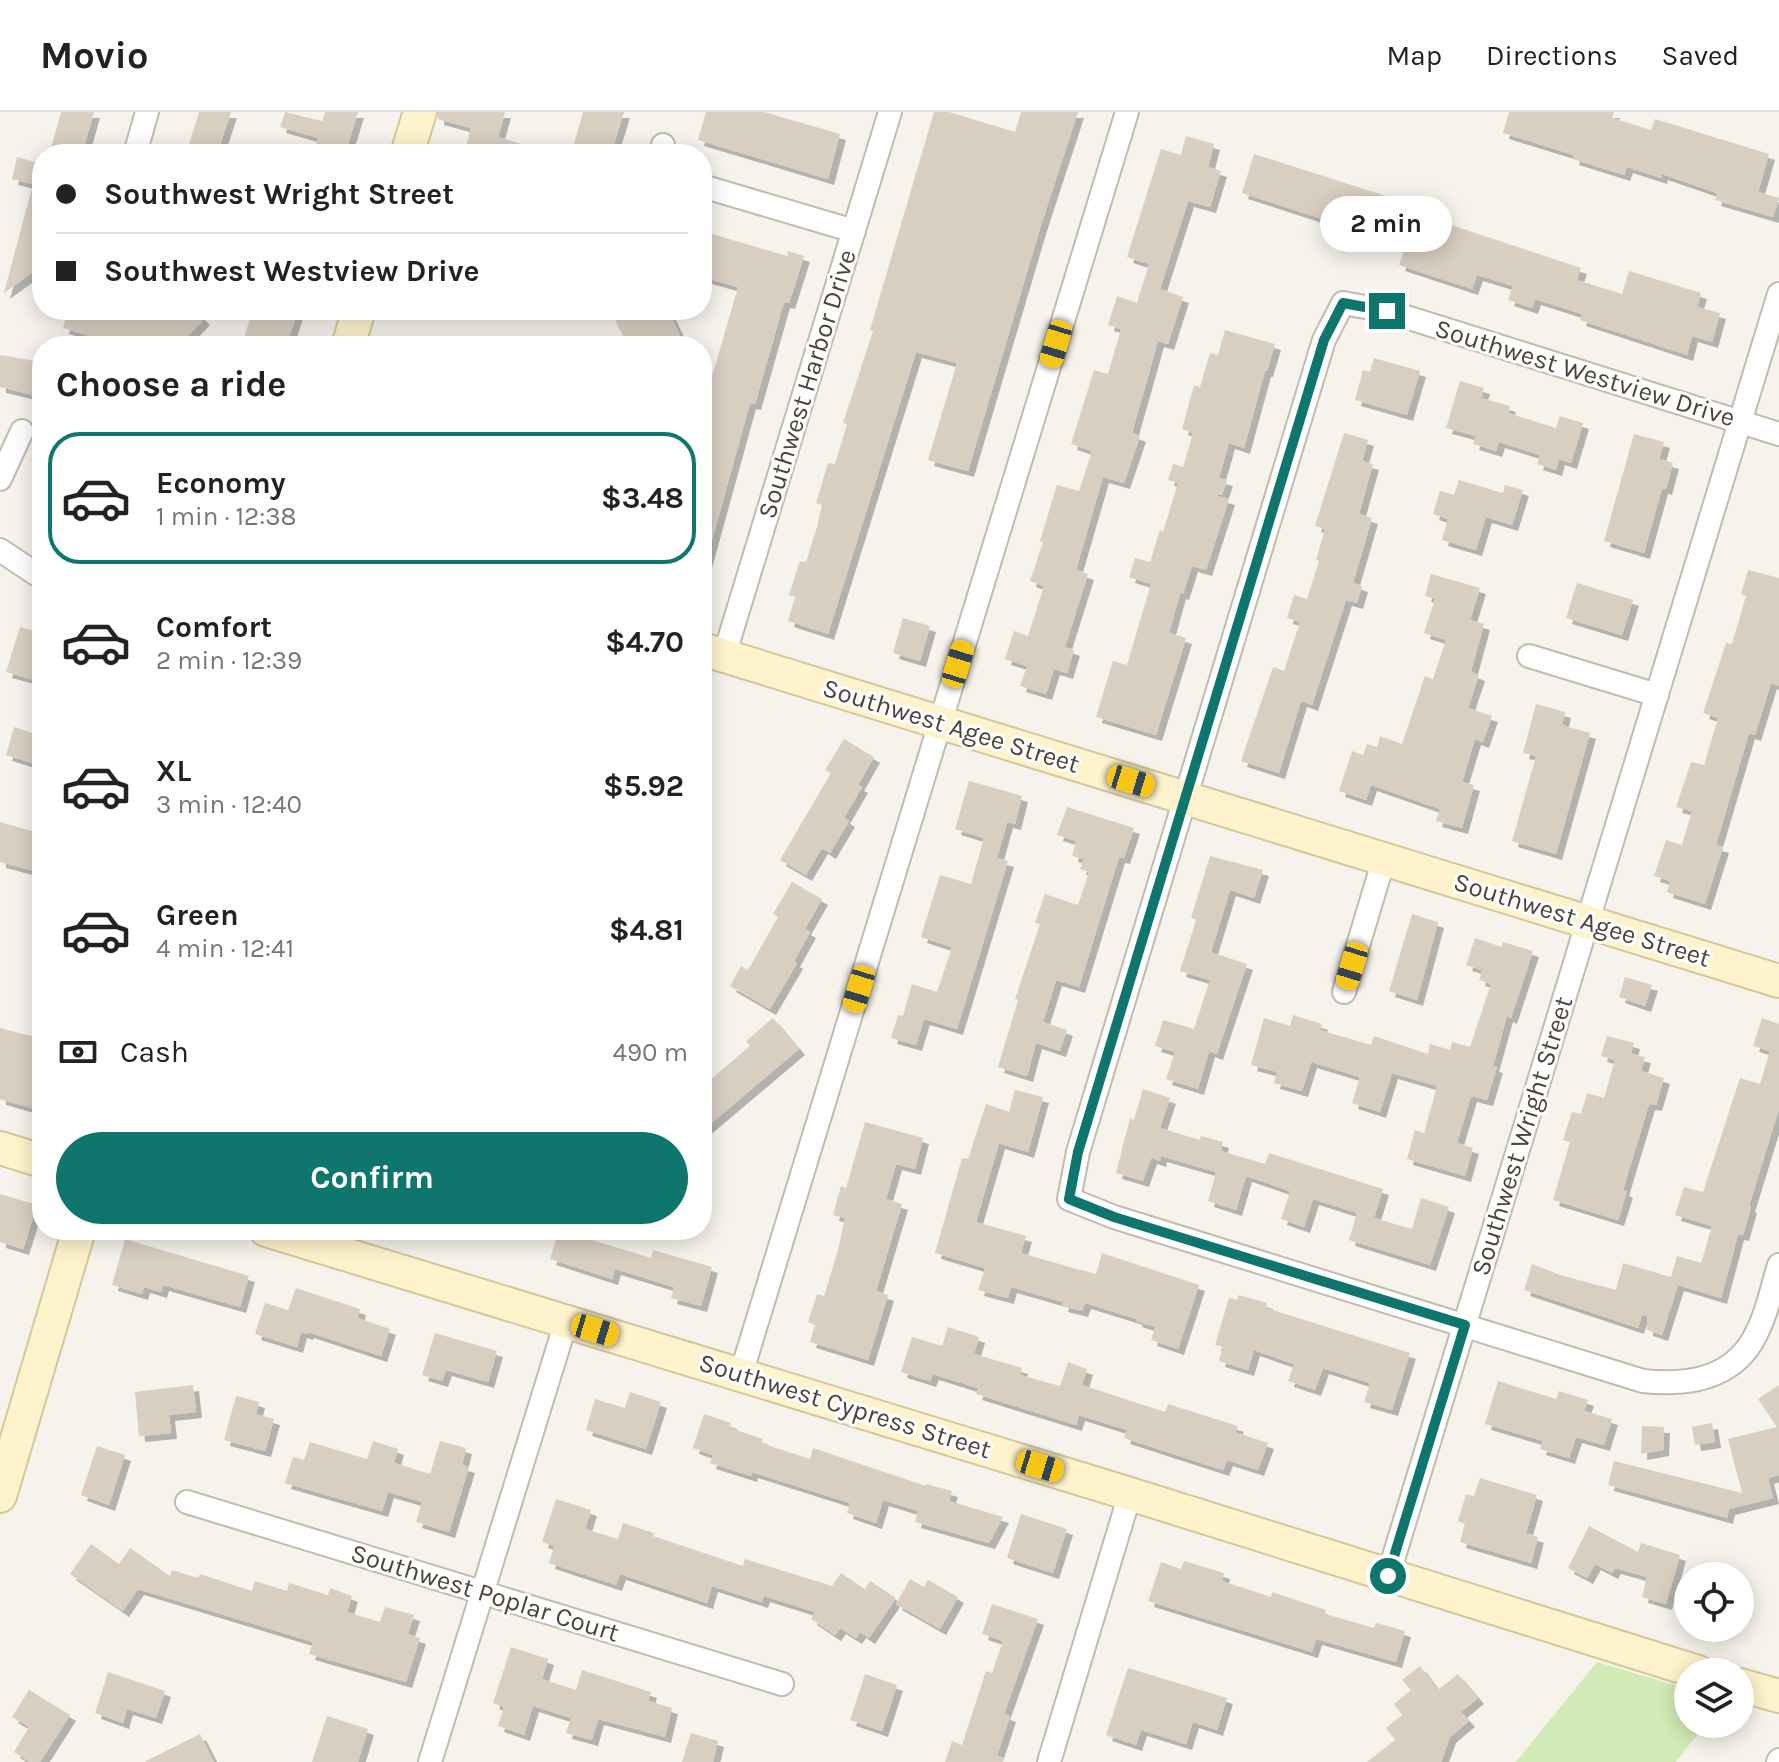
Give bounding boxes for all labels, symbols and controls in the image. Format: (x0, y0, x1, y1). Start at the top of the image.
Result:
text: Movio (40, 33, 148, 78)
text: Map (1387, 39, 1442, 72)
text: Directions (1486, 39, 1618, 72)
text: Saved (1662, 39, 1739, 72)
text: Southwest Wright Street (104, 176, 454, 212)
callout: 2 min (1321, 195, 1453, 251)
text: 2 min (1350, 208, 1422, 239)
street label: Southwest Harbor Drive (751, 246, 863, 522)
text: Southwest Westview Drive (104, 253, 479, 289)
route end (1369, 293, 1405, 329)
street label: Southwest Westview Drive (1431, 313, 1739, 433)
car (1038, 318, 1074, 370)
text: Choose a ride (56, 363, 286, 405)
icon: car (60, 462, 132, 534)
text: Economy (156, 465, 286, 501)
text: $3.48 (601, 480, 684, 516)
text: 1 min · 12:38 (156, 501, 297, 532)
icon: car (60, 606, 132, 678)
text: Comfort (156, 609, 272, 645)
text: $4.70 (605, 624, 684, 660)
car (940, 638, 976, 690)
text: 2 min · 12:39 (156, 645, 302, 676)
street label: Southwest Agee Street (819, 672, 1083, 780)
icon: car (60, 750, 132, 822)
text: XL (156, 753, 191, 789)
car (1105, 763, 1157, 799)
text: $5.92 (603, 768, 684, 804)
text: 3 min · 12:40 (156, 789, 302, 820)
street label: Southwest Agee Street (1450, 866, 1714, 974)
icon: car (60, 894, 132, 966)
text: Green (156, 897, 239, 933)
text: $4.81 (609, 912, 684, 948)
text: 4 min · 12:41 (156, 933, 294, 964)
car (1334, 940, 1370, 992)
car (841, 963, 877, 1015)
street label: Southwest Wright Street (1465, 993, 1579, 1279)
icon: cash (56, 1030, 100, 1074)
text: Cash (120, 1034, 189, 1070)
text: 490 m (612, 1037, 688, 1068)
button: Confirm (56, 1132, 688, 1224)
car (569, 1312, 621, 1348)
street label: Southwest Cypress Street (695, 1347, 995, 1465)
car (1014, 1448, 1066, 1484)
street label: Southwest Poplar Court (347, 1537, 623, 1649)
route start (1370, 1558, 1406, 1594)
map controls (1674, 1562, 1754, 1738)
button: locate (1674, 1562, 1754, 1642)
button: layers (1674, 1658, 1754, 1738)

